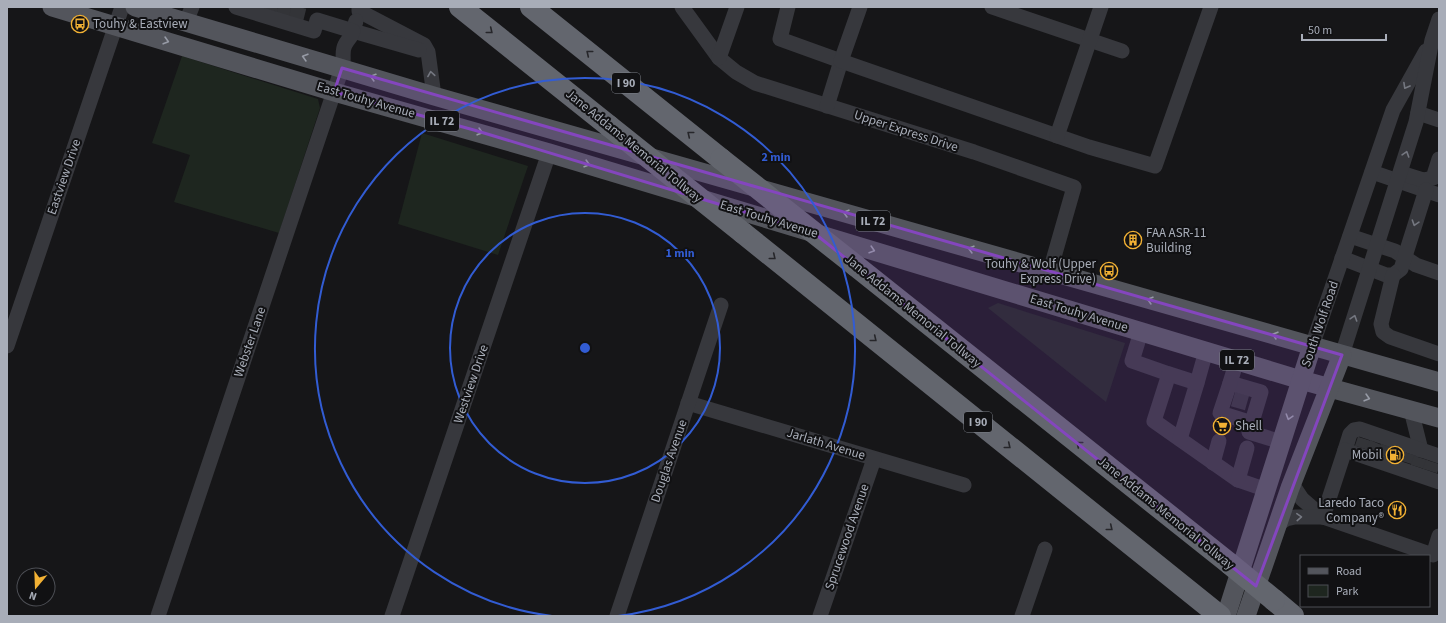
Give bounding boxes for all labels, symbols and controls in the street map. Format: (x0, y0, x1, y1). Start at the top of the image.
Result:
bus stop icon: Touhy & Eastview (70, 14, 90, 34)
place label: Touhy & Eastview (93, 15, 188, 33)
scale bar (1302, 16, 1386, 42)
text: 50 m (1308, 22, 1332, 39)
one-way arrow (486, 27, 493, 34)
one-way arrow (162, 36, 169, 45)
one-way arrow (586, 51, 593, 58)
one-way arrow (302, 53, 309, 62)
one-way arrow (427, 71, 436, 77)
one-way arrow (369, 73, 376, 82)
road number: I 90 (612, 73, 640, 93)
street label: East Touhy Avenue (315, 77, 417, 123)
one-way arrow (1404, 82, 1411, 89)
street label: Jane Addams Memorial Tollway (562, 85, 706, 207)
street label: Upper Express Drive (852, 106, 960, 156)
road number: IL 72 (425, 111, 459, 131)
one-way arrow (476, 127, 483, 136)
one-way arrow (688, 132, 695, 139)
street label: Eastview Drive (43, 137, 85, 217)
text: 2 min (761, 149, 791, 166)
one-way arrow (1402, 150, 1410, 157)
one-way arrow (583, 159, 590, 168)
street label: East Touhy Avenue (718, 196, 820, 242)
one-way arrow (843, 209, 850, 218)
road number: IL 72 (856, 211, 890, 231)
one-way arrow (1411, 219, 1420, 226)
place label: FAA ASR-11 Building (1146, 224, 1207, 257)
building icon: FAA ASR-11 Building (1123, 230, 1143, 250)
text: 1 min (665, 245, 695, 262)
one-way arrow (868, 245, 875, 254)
one-way arrow (968, 245, 975, 254)
street label: Jane Addams Memorial Tollway (841, 250, 985, 372)
one-way arrow (768, 253, 775, 260)
place label: Touhy & Wolf (Upper Express Drive) (985, 255, 1096, 288)
bus stop icon: Touhy & Wolf (Upper Express Drive) (1099, 261, 1119, 281)
street label: South Wolf Road (1297, 279, 1343, 369)
street label: East Touhy Avenue (1028, 290, 1130, 336)
one-way arrow (1146, 296, 1153, 305)
street label: Webster Lane (230, 304, 270, 380)
one-way arrow (1349, 314, 1358, 321)
one-way arrow (1272, 331, 1279, 340)
one-way arrow (870, 334, 877, 341)
centre of rings (578, 341, 592, 355)
street label: Westview Drive (449, 342, 493, 426)
road number: IL 72 (1220, 350, 1254, 370)
one-way arrow (1363, 393, 1370, 402)
road number: I 90 (964, 412, 992, 432)
one-way arrow (1285, 413, 1294, 420)
supermarket icon: Shell (1212, 416, 1232, 436)
street label: Douglas Avenue (646, 417, 692, 505)
place label: Shell (1235, 417, 1262, 435)
street label: Jarlath Avenue (785, 424, 867, 464)
one-way arrow (1076, 441, 1083, 448)
one-way arrow (1004, 442, 1011, 449)
fuel station icon: Mobil (1385, 445, 1405, 465)
place label: Mobil (1352, 446, 1382, 464)
street label: Jane Addams Memorial Tollway (1094, 452, 1238, 574)
street label: Sprucewood Avenue (820, 482, 874, 592)
place label: Laredo Taco Company® (1318, 494, 1384, 527)
restaurant icon: Laredo Taco Company® (1387, 500, 1407, 520)
one-way arrow (1296, 513, 1302, 522)
one-way arrow (1105, 523, 1112, 530)
legend (1300, 555, 1430, 607)
text: Road (1336, 563, 1362, 580)
north arrow (16, 567, 56, 607)
text: Park (1336, 583, 1358, 600)
text: N (27, 588, 39, 604)

